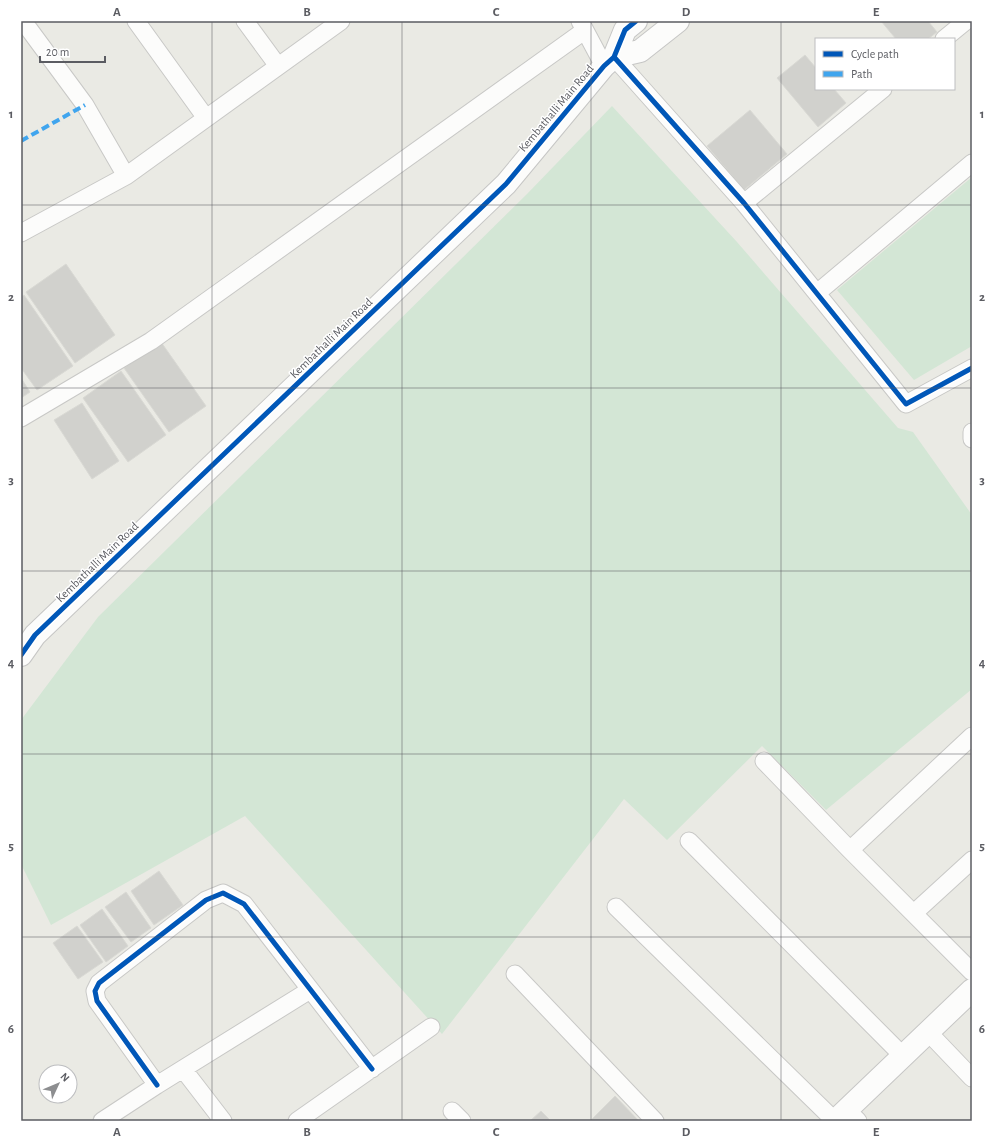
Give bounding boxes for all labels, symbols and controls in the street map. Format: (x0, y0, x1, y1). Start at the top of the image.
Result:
text: A (113, 6, 121, 19)
text: B (303, 6, 311, 19)
text: C (493, 6, 500, 19)
text: D (682, 6, 691, 19)
text: E (873, 6, 880, 19)
scale bar (40, 38, 105, 64)
legend (815, 38, 955, 90)
text: 20 m (46, 46, 69, 58)
text: Cycle path (851, 48, 899, 61)
street label: Kembathalli Main Road (516, 62, 596, 154)
text: Path (851, 68, 873, 80)
text: 1 (9, 108, 13, 121)
text: 1 (980, 108, 984, 121)
text: 2 (8, 291, 14, 304)
text: 2 (979, 291, 985, 304)
street label: Kembathalli Main Road (287, 296, 375, 380)
text: 3 (8, 474, 14, 487)
text: 3 (979, 474, 985, 487)
street label: Kembathalli Main Road (53, 520, 141, 604)
text: 4 (8, 657, 15, 670)
text: 4 (979, 657, 986, 670)
text: 5 (8, 840, 14, 853)
text: 5 (979, 840, 985, 853)
text: 6 (8, 1023, 14, 1036)
text: 6 (979, 1023, 985, 1036)
north arrow (38, 1064, 78, 1104)
text: N (58, 1071, 71, 1084)
text: A (113, 1126, 121, 1139)
text: B (303, 1126, 311, 1139)
text: C (493, 1126, 500, 1139)
text: D (682, 1126, 691, 1139)
text: E (873, 1126, 880, 1139)

